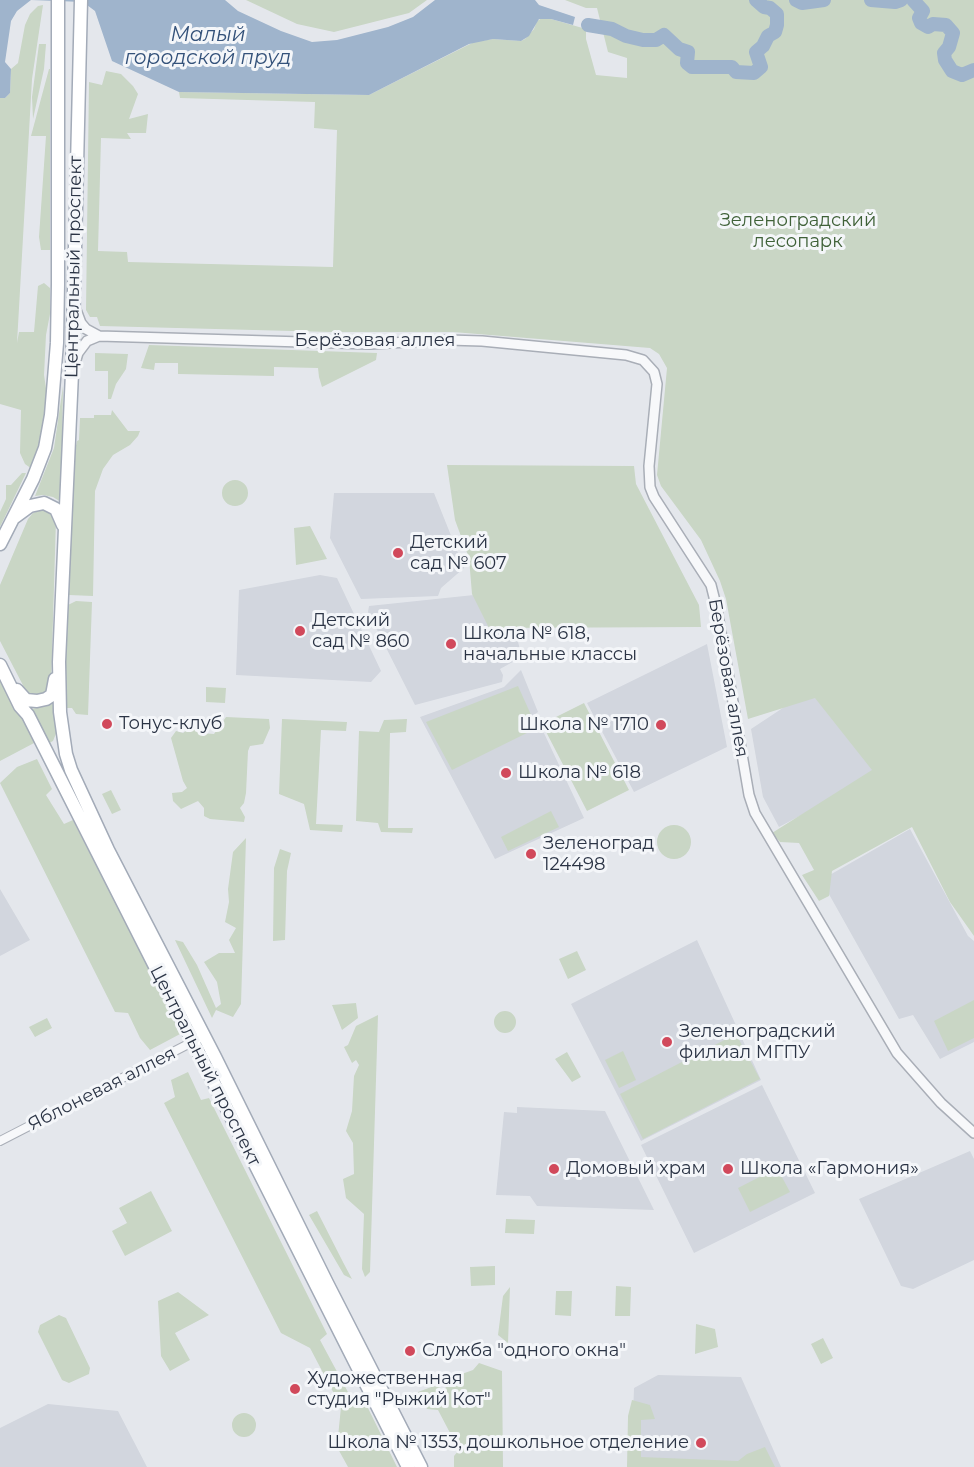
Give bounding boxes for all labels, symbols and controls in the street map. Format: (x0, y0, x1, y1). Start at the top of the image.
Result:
water label: Малый городской пруд (125, 23, 291, 70)
street label: Центральный проспект (61, 156, 87, 378)
park label: Зеленоградский лесопарк (720, 210, 876, 252)
street label: Берёзовая аллея (295, 330, 455, 352)
place label: Детский сад № 607 (410, 532, 507, 574)
marker: Детский сад № 607 (391, 546, 405, 560)
street label: Берёзовая аллея (703, 597, 753, 759)
place label: Детский сад № 860 (312, 610, 410, 652)
place label: Школа № 618, начальные классы (463, 623, 637, 666)
marker: Детский сад № 860 (293, 624, 307, 638)
marker: Школа № 618, начальные классы (444, 637, 458, 651)
place label: Тонус-клуб (119, 713, 222, 735)
place label: Школа № 1710 (519, 714, 649, 736)
marker: Тонус-клуб (100, 717, 114, 731)
marker: Школа № 1710 (654, 718, 668, 732)
place label: Школа № 618 (518, 762, 641, 784)
marker: Школа № 618 (499, 766, 513, 780)
place label: Зеленоград 124498 (543, 833, 654, 876)
marker: Зеленоград 124498 (524, 847, 538, 861)
street label: Центральный проспект (145, 962, 265, 1170)
place label: Зеленоградский филиал МГПУ (679, 1021, 836, 1064)
marker: Зеленоградский филиал МГПУ (660, 1035, 674, 1049)
street label: Яблоневая аллея (24, 1042, 180, 1136)
place label: Домовый храм (566, 1158, 706, 1180)
place label: Школа «Гармония» (740, 1158, 919, 1180)
marker: Домовый храм (547, 1162, 561, 1176)
marker: Школа «Гармония» (721, 1162, 735, 1176)
place label: Служба "одного окна" (422, 1340, 626, 1362)
marker: Служба "одного окна" (403, 1344, 417, 1358)
place label: Художественная студия "Рыжий Кот" (307, 1368, 491, 1410)
marker: Художественная студия "Рыжий Кот" (288, 1382, 302, 1396)
place label: Школа № 1353, дошкольное отделение (327, 1432, 689, 1454)
marker: Школа № 1353, дошкольное отделение (694, 1436, 708, 1450)

